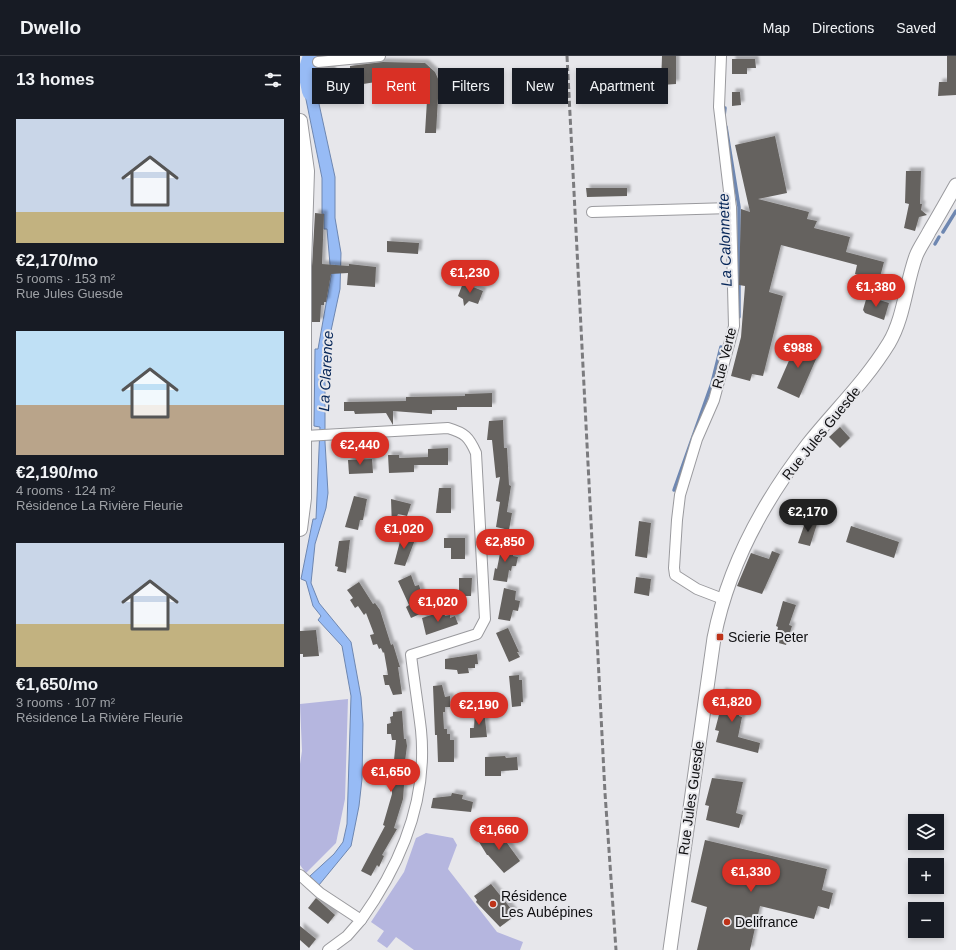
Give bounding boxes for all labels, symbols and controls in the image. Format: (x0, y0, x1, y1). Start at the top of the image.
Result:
text: Dwello (20, 17, 81, 38)
text: Map (763, 20, 790, 36)
text: Directions (812, 20, 874, 36)
text: Saved (896, 20, 936, 36)
chip: Buy (312, 68, 364, 104)
chip: Rent (372, 68, 430, 104)
chip: Filters (438, 68, 504, 104)
chip: New (512, 68, 568, 104)
chip: Apartment (576, 68, 668, 104)
icon: filters (262, 69, 284, 91)
text: 13 homes (16, 70, 94, 89)
icon: home (114, 145, 186, 217)
water label: La Calonnette (714, 193, 735, 287)
text: €2,170/mo (16, 251, 98, 270)
pin: €1,230 (437, 260, 503, 294)
text: €1,230 (450, 265, 490, 280)
text: 5 rooms · 153 m² (16, 271, 115, 286)
pin: €1,380 (843, 274, 909, 308)
text: €1,380 (856, 279, 896, 294)
text: Rue Jules Guesde (16, 286, 123, 301)
street label: Rue Verte (709, 326, 739, 390)
water label: La Clarence (315, 330, 336, 412)
pin: €988 (774, 335, 822, 369)
text: €988 (784, 340, 812, 355)
icon: home (114, 357, 186, 429)
street label: Rue Jules Guesde (779, 383, 864, 483)
pin: €2,440 (327, 432, 393, 466)
text: €2,440 (340, 437, 380, 452)
text: €2,190/mo (16, 463, 98, 482)
text: 4 rooms · 124 m² (16, 483, 115, 498)
text: Résidence La Rivière Fleurie (16, 498, 183, 513)
pin: €2,170 (775, 499, 841, 533)
text: €2,170 (788, 504, 828, 519)
pin: €1,020 (371, 516, 437, 550)
text: €1,020 (384, 521, 424, 536)
pin: €2,850 (472, 529, 538, 563)
text: €2,850 (485, 534, 525, 549)
icon: home (114, 569, 186, 641)
pin: €1,020 (405, 589, 471, 623)
text: €1,020 (418, 594, 458, 609)
place label: Scierie Peter (728, 629, 808, 645)
marker: Scierie Peter (715, 632, 725, 642)
text: €1,650/mo (16, 675, 98, 694)
pin: €1,820 (699, 689, 765, 723)
pin: €2,190 (446, 692, 512, 726)
text: €1,820 (712, 694, 752, 709)
text: 3 rooms · 107 m² (16, 695, 115, 710)
text: €2,190 (459, 697, 499, 712)
text: Résidence La Rivière Fleurie (16, 710, 183, 725)
street label: Rue Jules Guesde (675, 740, 707, 856)
pin: €1,650 (358, 759, 424, 793)
text: €1,650 (371, 764, 411, 779)
map controls (908, 814, 944, 938)
button: layers (908, 814, 944, 850)
pin: €1,660 (466, 817, 532, 851)
text: €1,660 (479, 822, 519, 837)
button: + (908, 858, 944, 894)
pin: €1,330 (718, 859, 784, 893)
text: €1,330 (731, 864, 771, 879)
place label: Résidence Les Aubépines (501, 888, 593, 920)
marker: Résidence Les Aubépines (488, 899, 498, 909)
button: − (908, 902, 944, 938)
place label: Delifrance (735, 914, 798, 930)
marker: Delifrance (722, 917, 732, 927)

